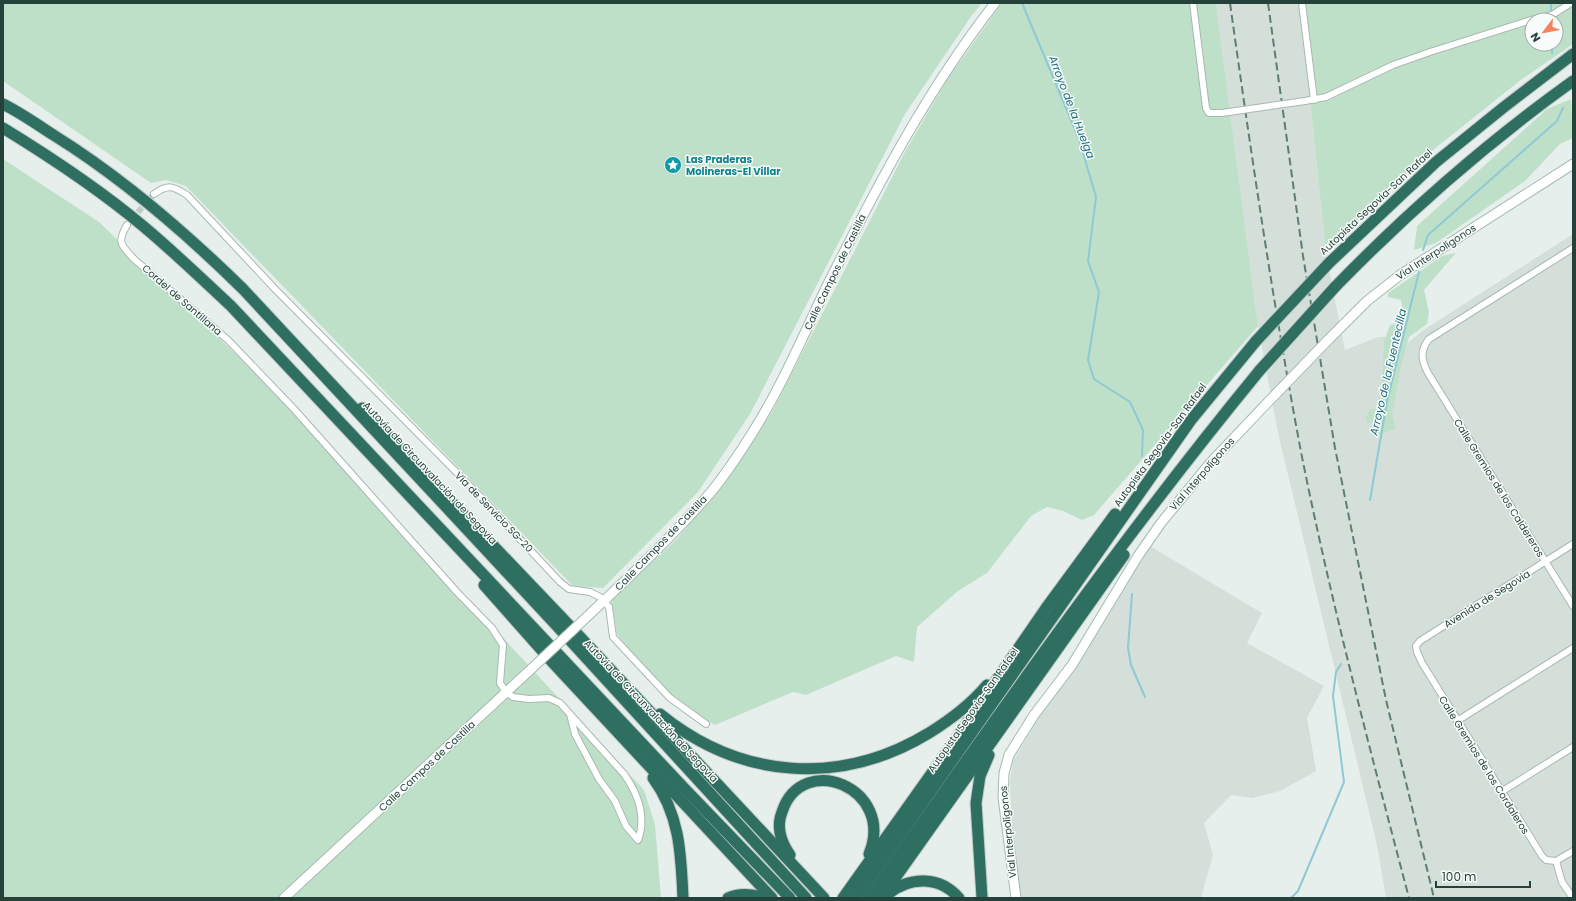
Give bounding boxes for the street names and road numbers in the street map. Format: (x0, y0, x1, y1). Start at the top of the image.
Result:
street label: Autopista Segovia-San Rafael (1316, 146, 1436, 258)
street label: Calle Campos de Castilla (800, 212, 870, 332)
street label: Vial Interpolígonos (1393, 220, 1479, 284)
street label: Cordel de Santillana (139, 261, 225, 339)
street label: Autopista Segovia-San Rafael (1110, 380, 1210, 510)
street label: Autovía de Circunvalación de Segovia (360, 398, 500, 548)
street label: Calle Gremios de los Caldereros (1450, 416, 1548, 560)
street label: Vial Interpolígonos (1166, 434, 1238, 514)
street label: Vía de Servicio SG-20 (451, 468, 537, 556)
street label: Calle Campos de Castilla (611, 492, 711, 594)
street label: Avenida de Segovia (1441, 566, 1533, 632)
street label: Autovía de Circunvalación de Segovia (581, 636, 721, 786)
street label: Autopista Segovia-San Rafael (924, 644, 1022, 776)
street label: Calle Gremios de los Cordaleros (1435, 693, 1533, 837)
street label: Calle Campos de Castilla (375, 717, 479, 815)
street label: Vial Interpolígonos (996, 785, 1020, 879)

